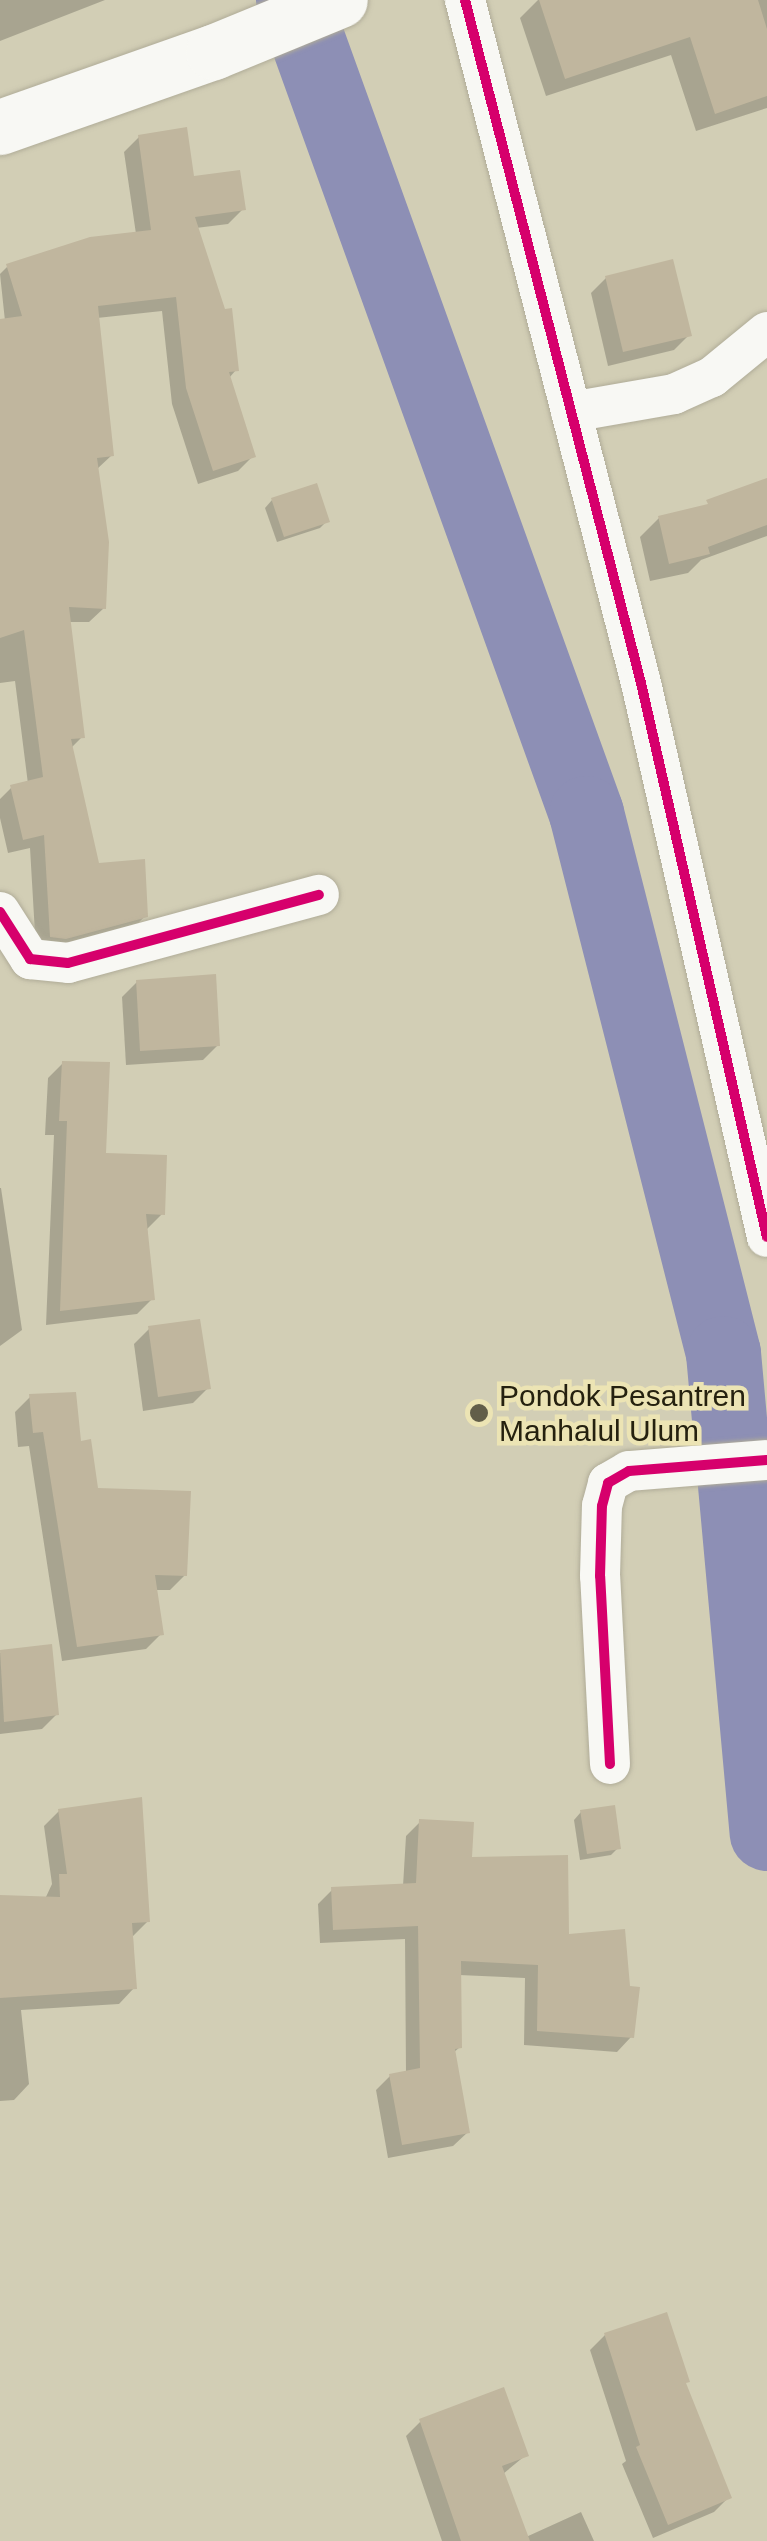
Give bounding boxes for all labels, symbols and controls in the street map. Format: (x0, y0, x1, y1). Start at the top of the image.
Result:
place label: Pondok Pesantren Manhalul Ulum (499, 1378, 746, 1448)
marker: Pondok Pesantren Manhalul Ulum (468, 1402, 490, 1424)

